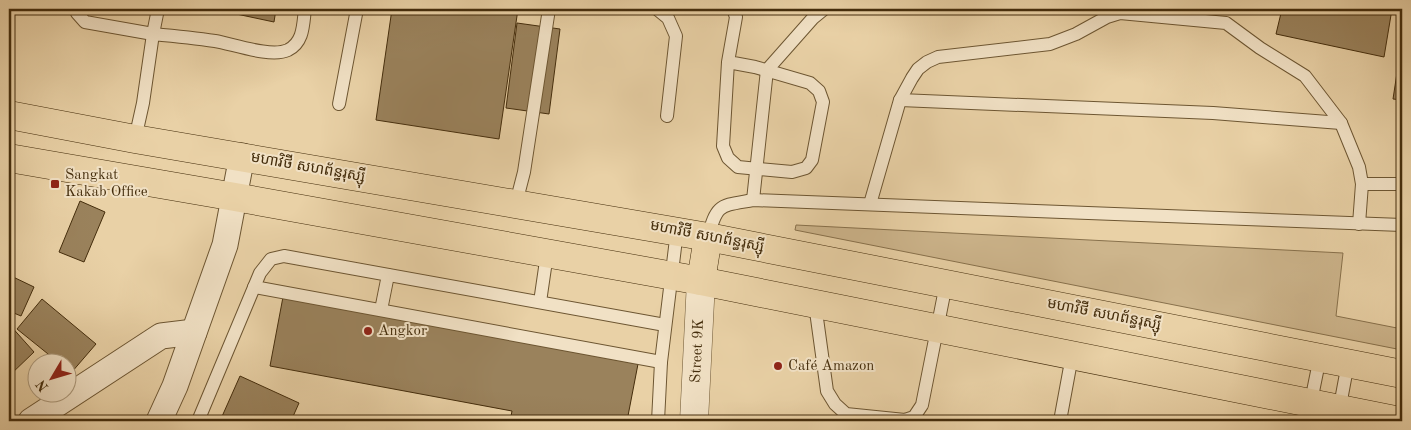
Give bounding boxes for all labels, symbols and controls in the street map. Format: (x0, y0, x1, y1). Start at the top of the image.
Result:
street label: មហាវិថី សហព័ន្ធរុស្ស៊ី (249, 147, 367, 189)
place label: Sangkat Kakab Office (65, 168, 148, 200)
marker: Sangkat Kakab Office (49, 178, 61, 190)
street label: មហាវិថី សហព័ន្ធរុស្ស៊ី (648, 215, 766, 259)
street label: មហាវិថី សហព័ន្ធរុស្ស៊ី (1045, 293, 1163, 337)
street label: Street 9K (689, 319, 707, 383)
place label: Angkor (378, 324, 427, 339)
marker: Angkor (362, 325, 374, 337)
north arrow (28, 352, 78, 402)
place label: Café Amazon (788, 359, 874, 374)
marker: Café Amazon (772, 360, 784, 372)
text: N (34, 377, 51, 394)

